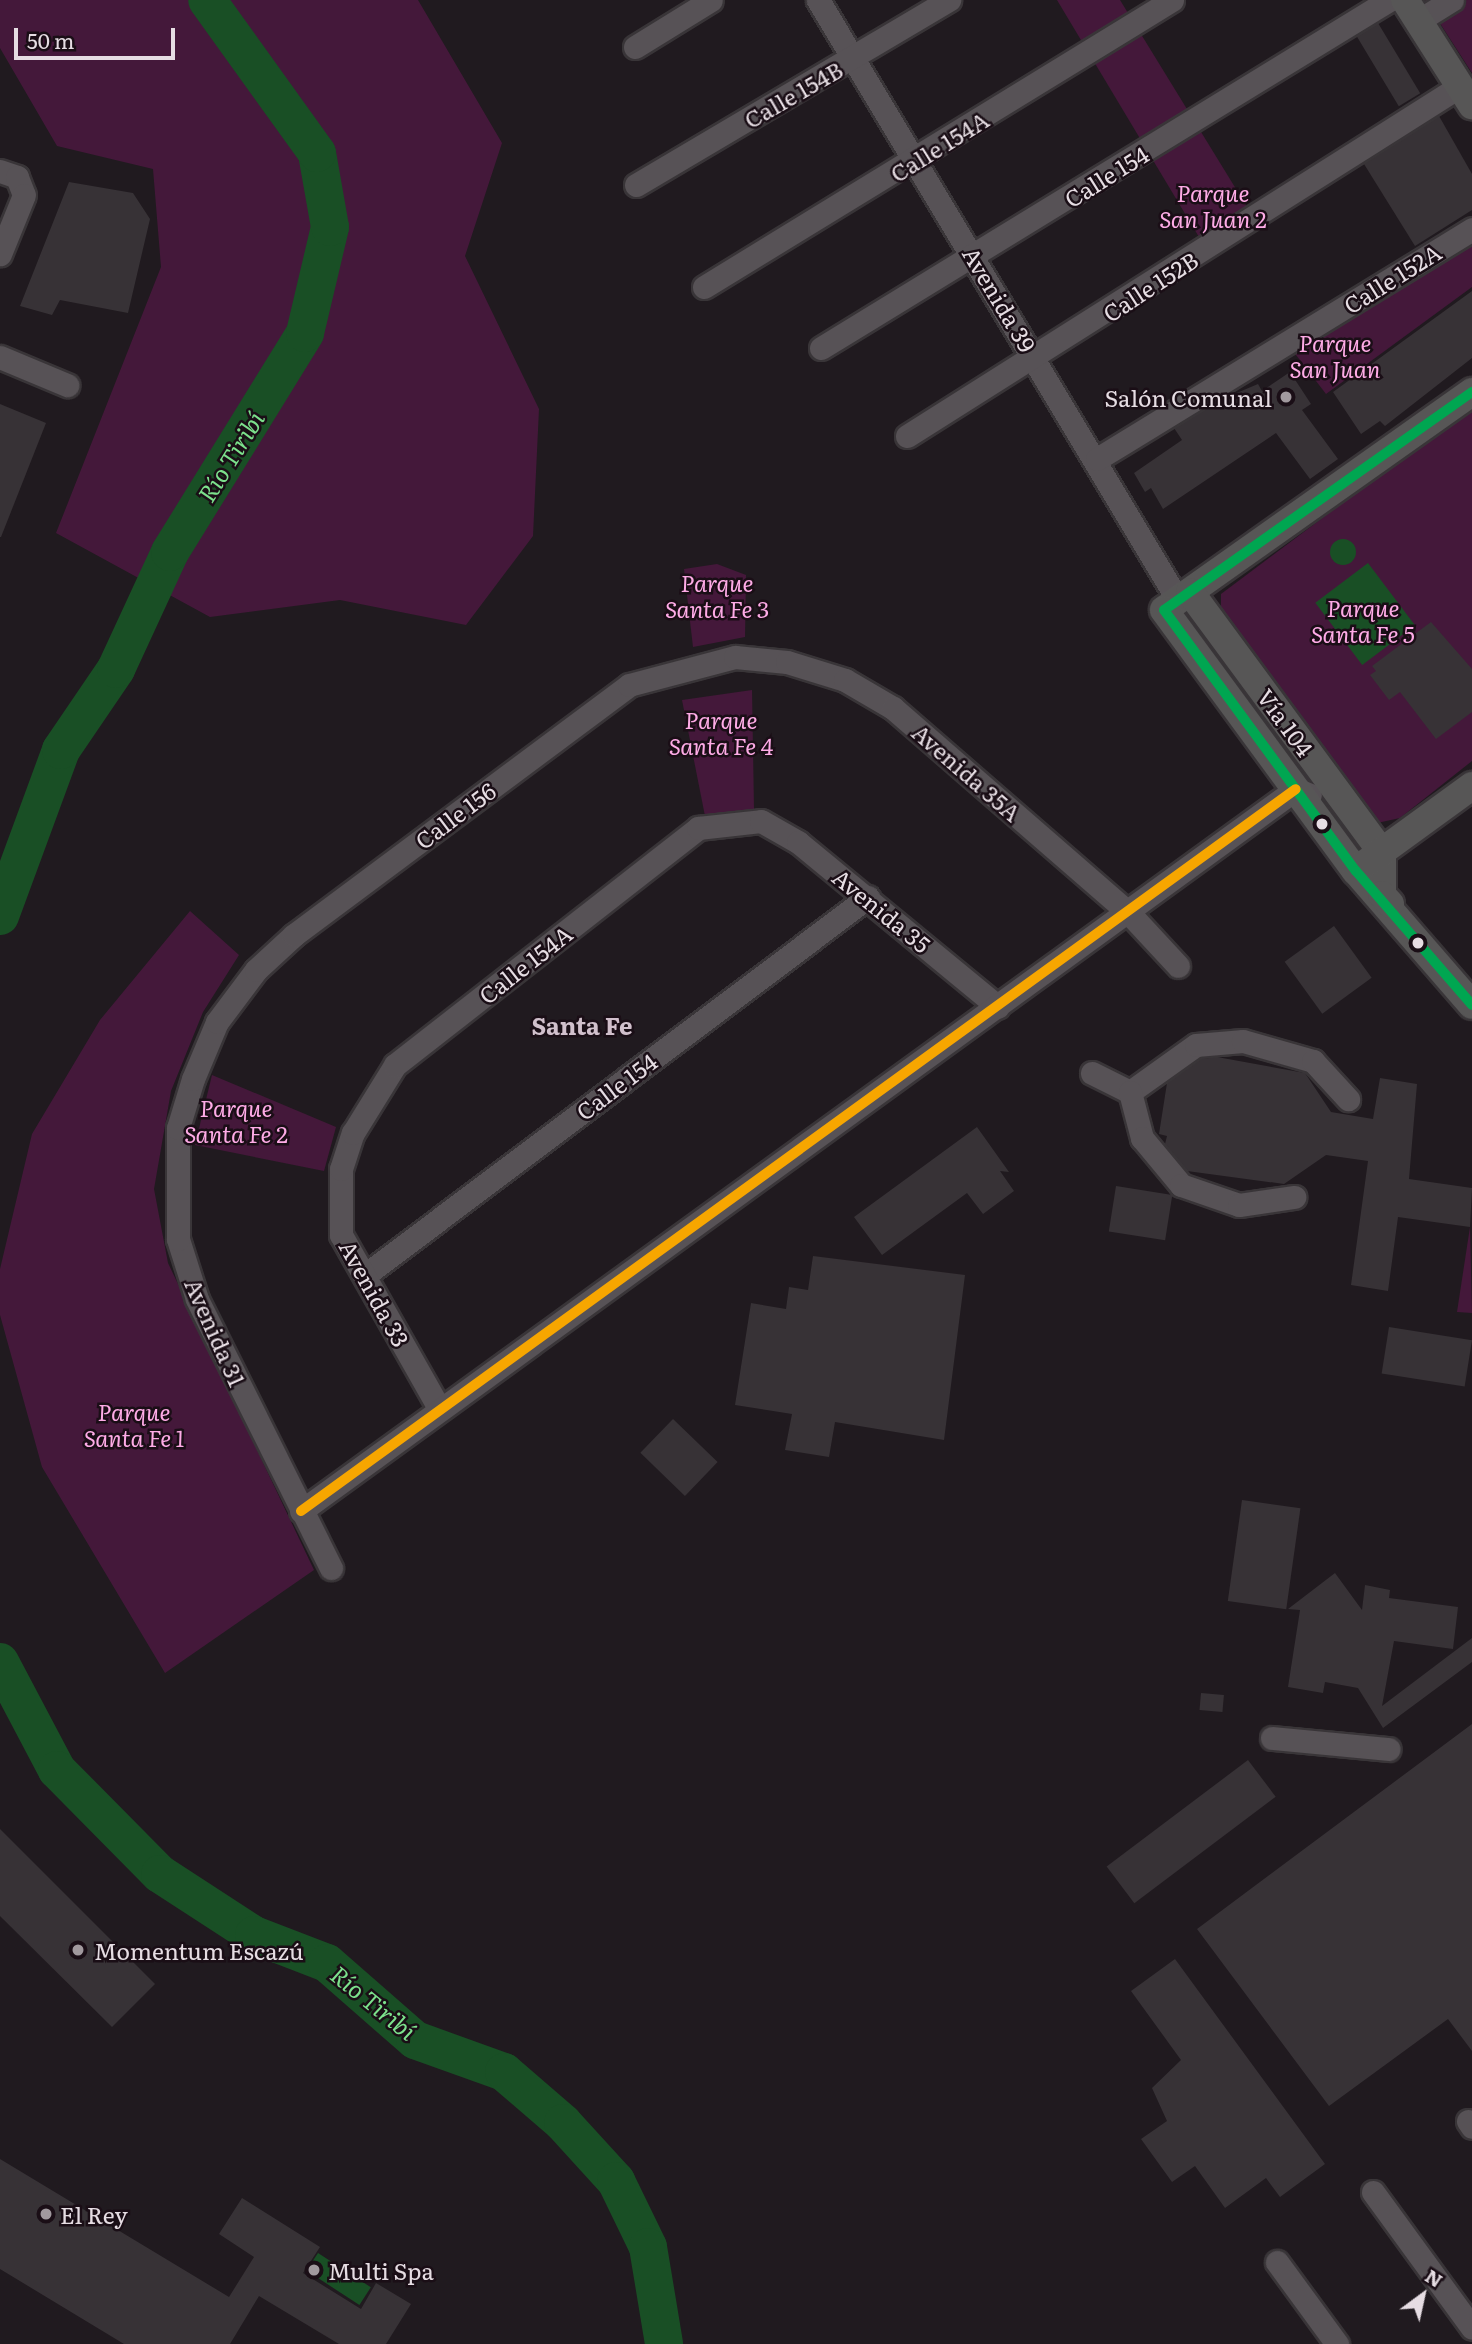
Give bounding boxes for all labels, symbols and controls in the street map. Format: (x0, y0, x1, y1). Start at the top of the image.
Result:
scale bar (18, 14, 178, 58)
text: 50 m (27, 24, 74, 55)
street label: Calle 154B (739, 55, 847, 133)
street label: Calle 154A (885, 105, 993, 187)
street label: Calle 154 (1059, 139, 1153, 213)
park label: Parque San Juan 2 (1159, 178, 1267, 232)
street label: Calle 152A (1338, 237, 1446, 319)
street label: Avenida 39 (958, 241, 1042, 357)
street label: Calle 152B (1097, 245, 1203, 327)
park label: Parque San Juan (1289, 328, 1381, 382)
place label: Salón Comunal (1105, 383, 1272, 411)
marker: Salón Comunal (1278, 389, 1294, 405)
water label: Río Tiribí (191, 405, 269, 507)
park label: Parque Santa Fe 3 (665, 568, 769, 622)
park label: Parque Santa Fe 5 (1311, 593, 1415, 647)
street label: Vía 104 (1252, 683, 1320, 761)
park label: Parque Santa Fe 4 (669, 705, 773, 759)
street label: Avenida 35A (907, 717, 1027, 827)
street label: Calle 156 (409, 776, 501, 854)
unlabelled marker (1315, 817, 1329, 831)
street label: Avenida 35 (828, 862, 936, 958)
street label: Calle 154A (473, 919, 577, 1009)
unlabelled marker (1411, 936, 1425, 950)
district label: Santa Fe (532, 1011, 632, 1039)
street label: Calle 154 (570, 1047, 662, 1125)
park label: Parque Santa Fe 2 (184, 1093, 288, 1147)
street label: Avenida 33 (334, 1235, 416, 1351)
street label: Avenida 31 (180, 1274, 252, 1390)
park label: Parque Santa Fe 1 (84, 1397, 184, 1451)
place label: Momentum Escazú (94, 1936, 304, 1964)
marker: Momentum Escazú (68, 1940, 88, 1960)
water label: Río Tiribí (326, 1959, 422, 2045)
place label: El Rey (60, 2200, 128, 2228)
marker: El Rey (38, 2206, 54, 2222)
place label: Multi Spa (328, 2256, 434, 2284)
north arrow (1388, 2260, 1458, 2330)
text: N (1420, 2261, 1449, 2293)
marker: Multi Spa (306, 2262, 322, 2278)

